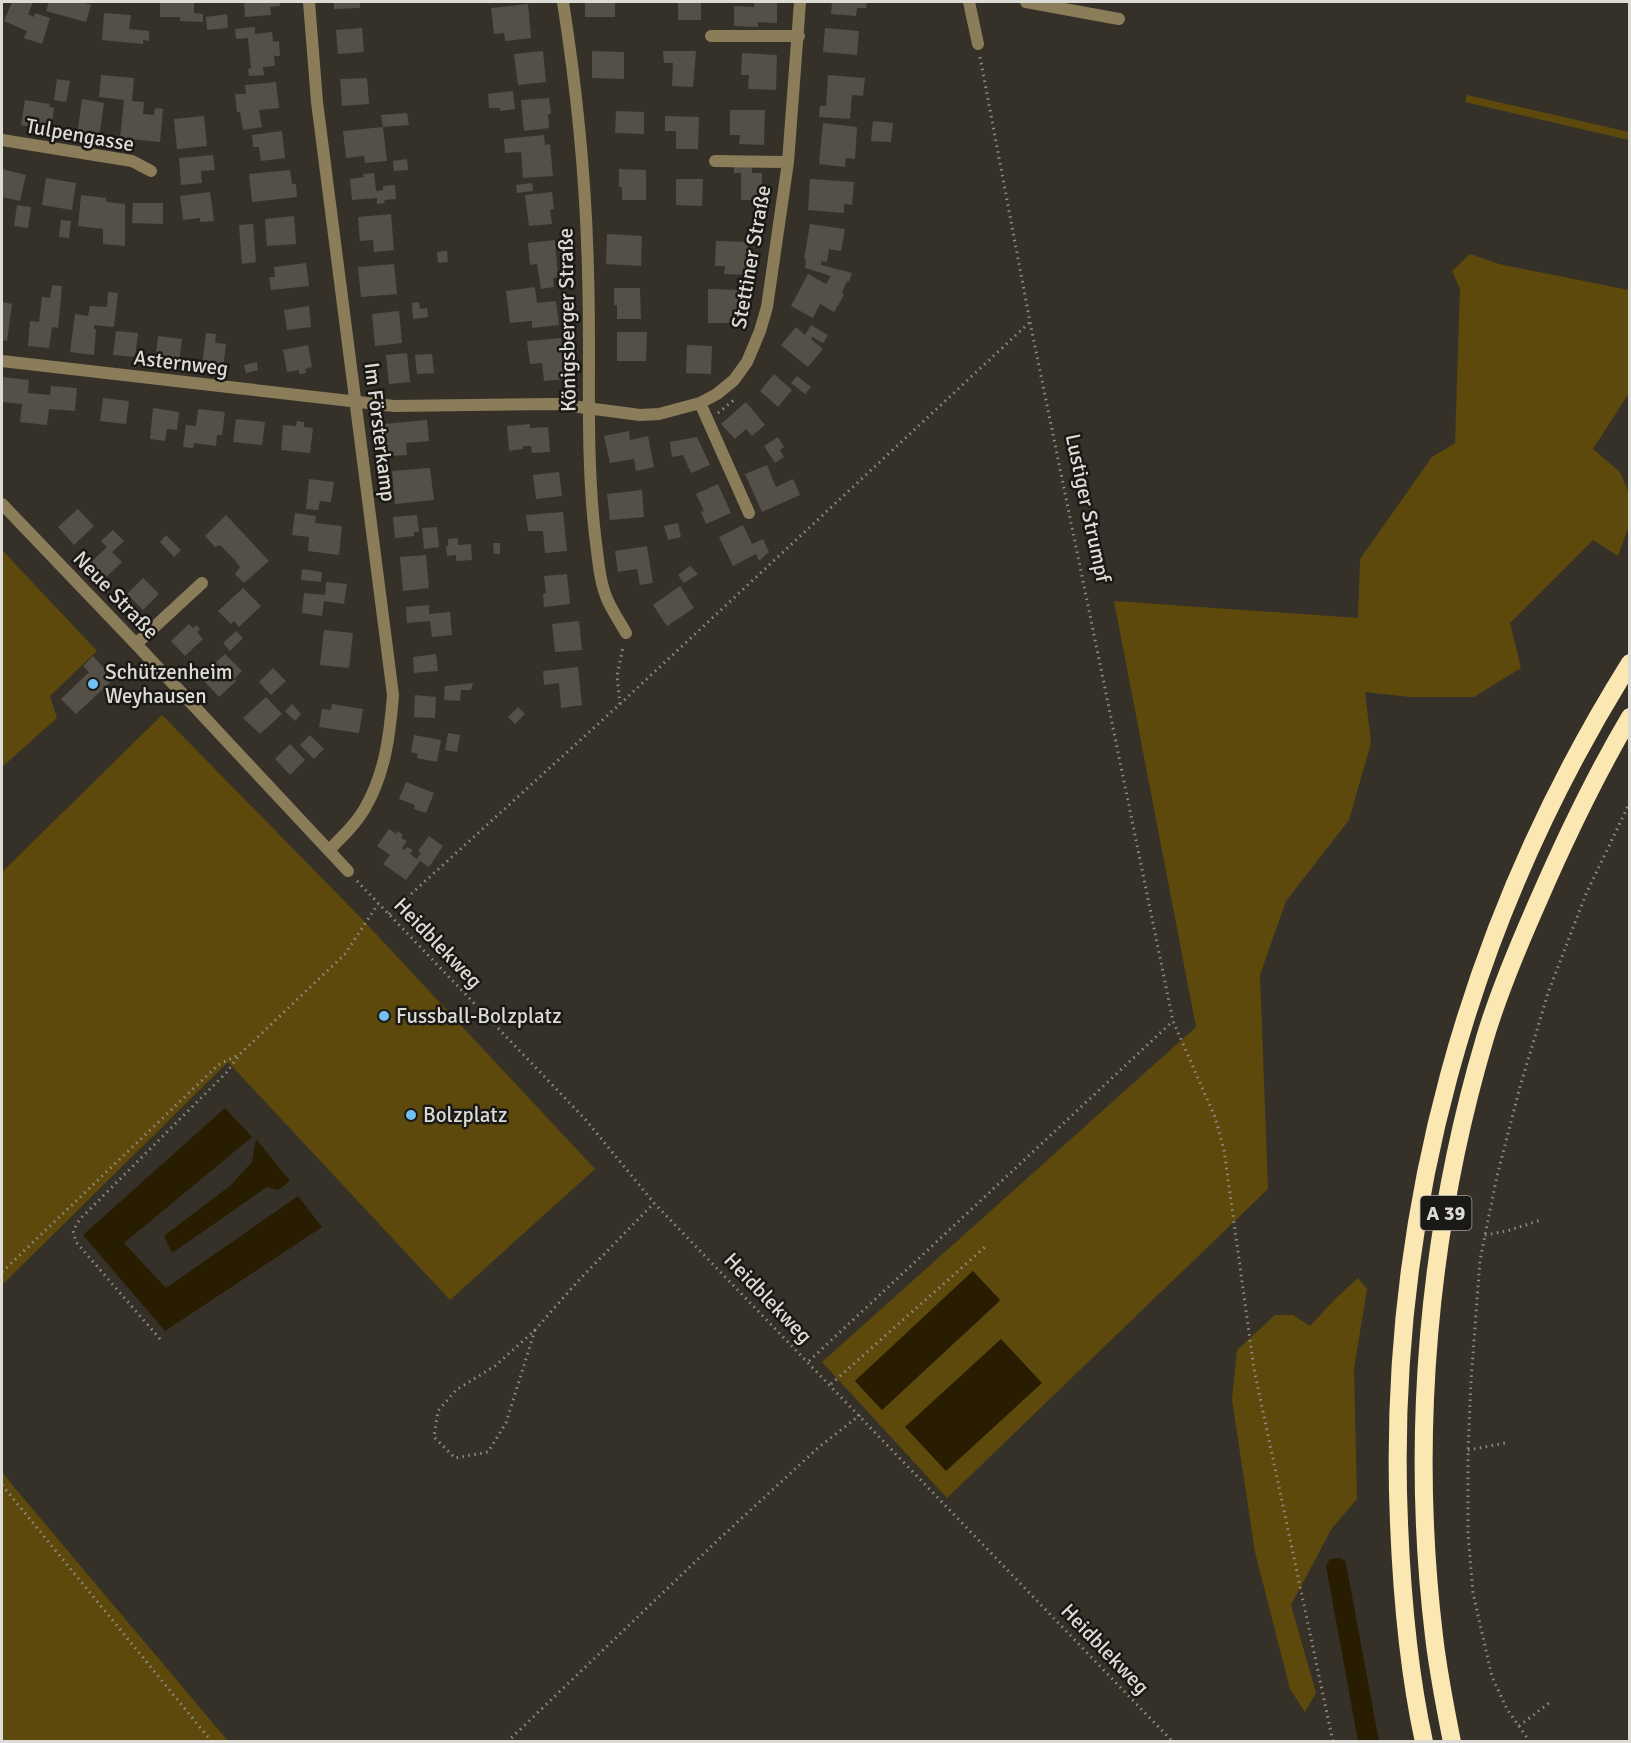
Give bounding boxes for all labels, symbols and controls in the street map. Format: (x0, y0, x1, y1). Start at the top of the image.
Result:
street label: Tulpengasse (24, 113, 136, 157)
street label: Stettiner Straße (726, 183, 776, 331)
street label: Königsberger Straße (552, 228, 582, 412)
street label: Asternweg (132, 344, 230, 382)
street label: Im Försterkamp (359, 361, 401, 503)
street label: Lustiger Strumpf (1060, 431, 1117, 586)
street label: Neue Straße (68, 546, 164, 644)
place label: Schützenheim Weyhausen (105, 659, 233, 709)
marker: Schützenheim Weyhausen (86, 677, 100, 691)
street label: Heidblekweg (388, 892, 488, 994)
place label: Fussball-Bolzplatz (396, 1003, 562, 1029)
marker: Fussball-Bolzplatz (377, 1009, 391, 1023)
place label: Bolzplatz (423, 1102, 507, 1128)
marker: Bolzplatz (404, 1108, 418, 1122)
road number: A 39 (1420, 1196, 1472, 1230)
street label: Heidblekweg (718, 1247, 818, 1349)
street label: Heidblekweg (1055, 1598, 1155, 1700)

